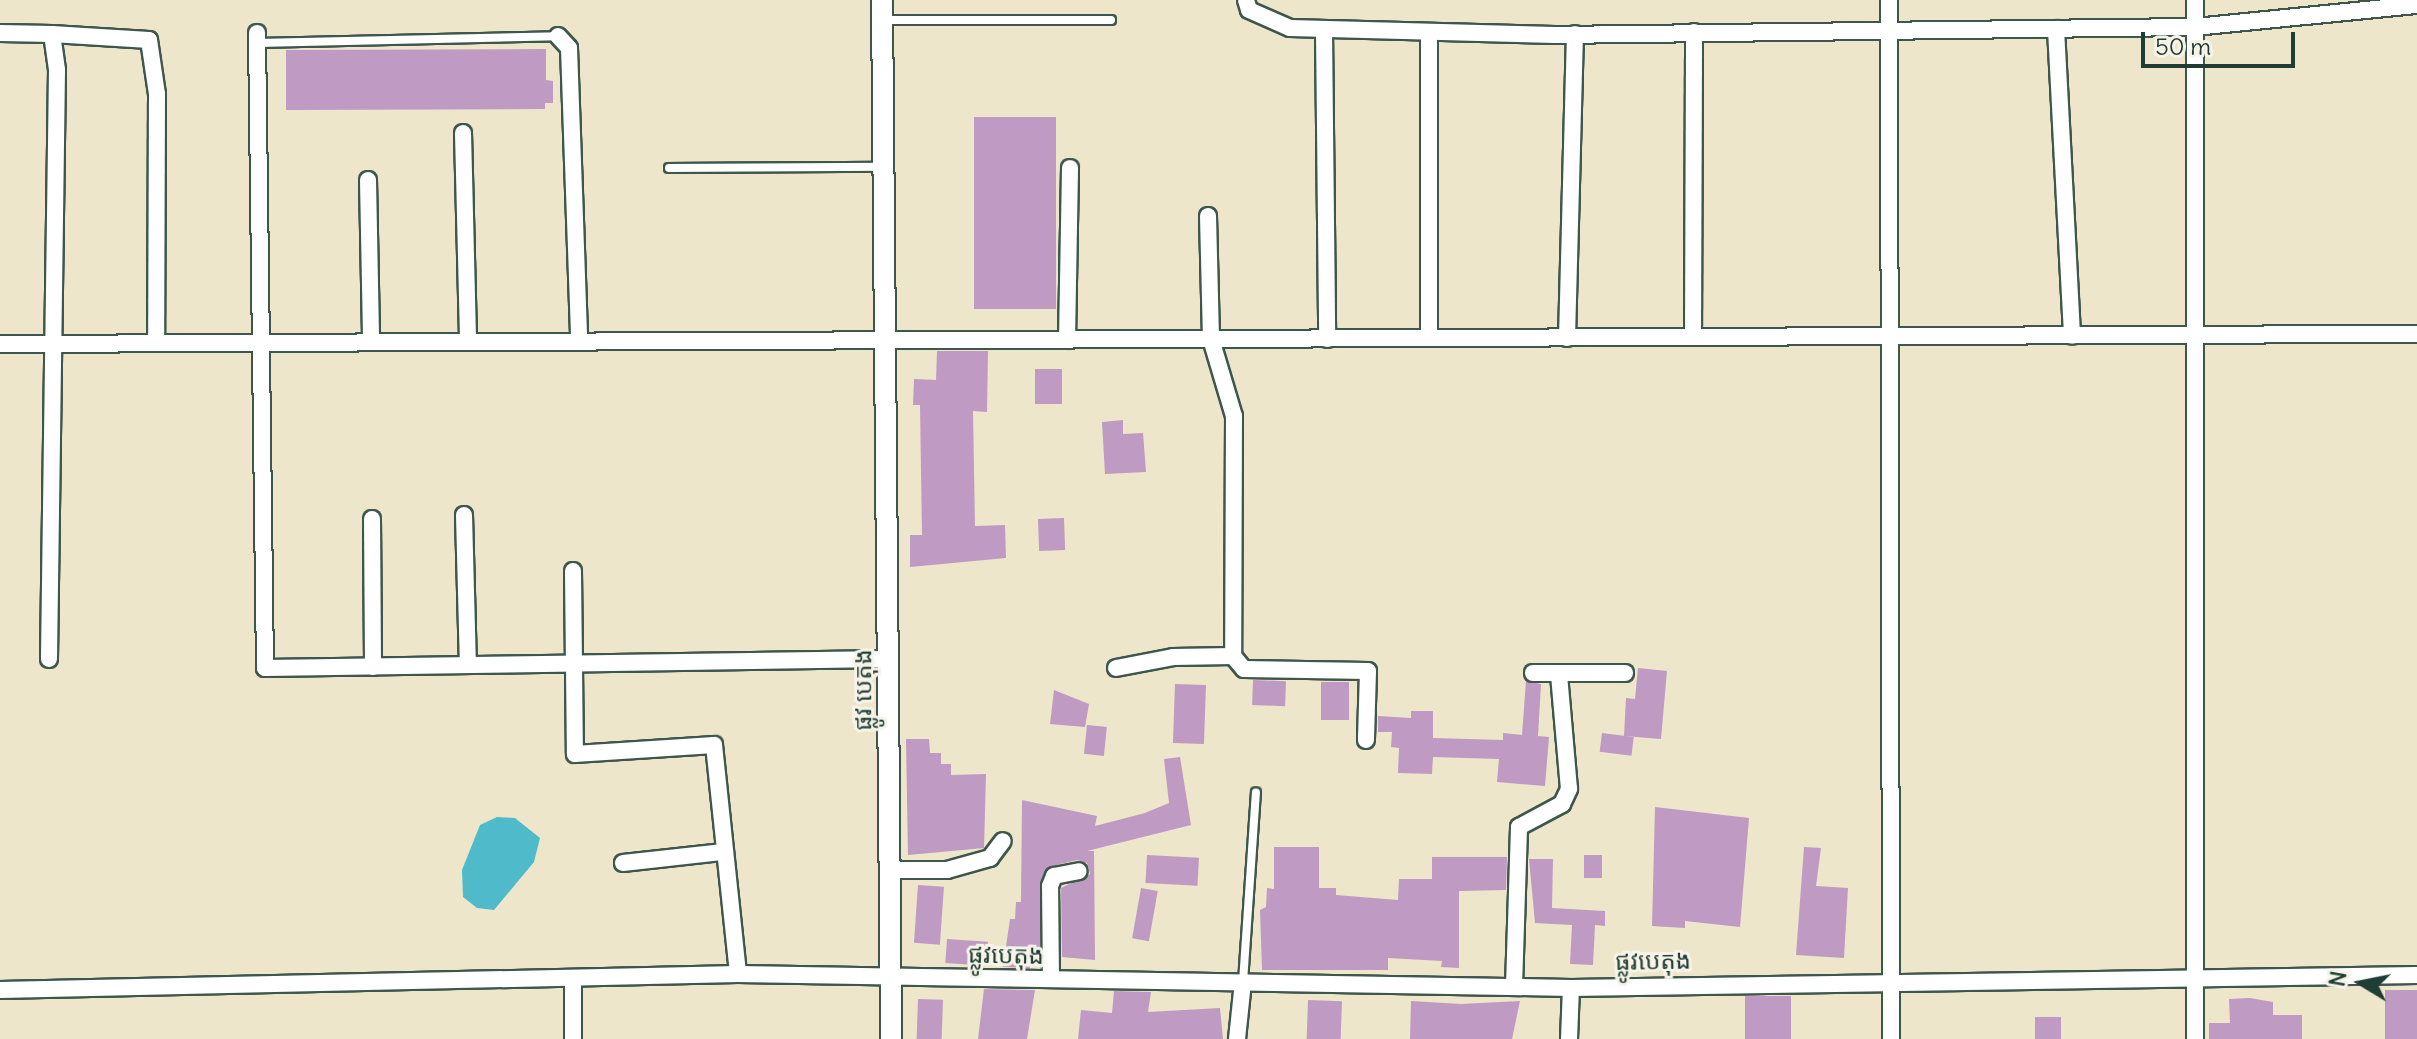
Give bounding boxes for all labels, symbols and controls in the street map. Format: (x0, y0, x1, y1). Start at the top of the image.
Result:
scale bar (2145, 16, 2299, 66)
text: 50 m (2155, 31, 2211, 61)
street label: ផ្លូវ បេតុង (849, 649, 877, 731)
street label: ផ្លូវបេតុង (968, 940, 1044, 970)
north arrow (2321, 943, 2401, 1023)
street label: ផ្លូវបេតុង (1615, 946, 1691, 976)
text: N (2322, 969, 2352, 989)

